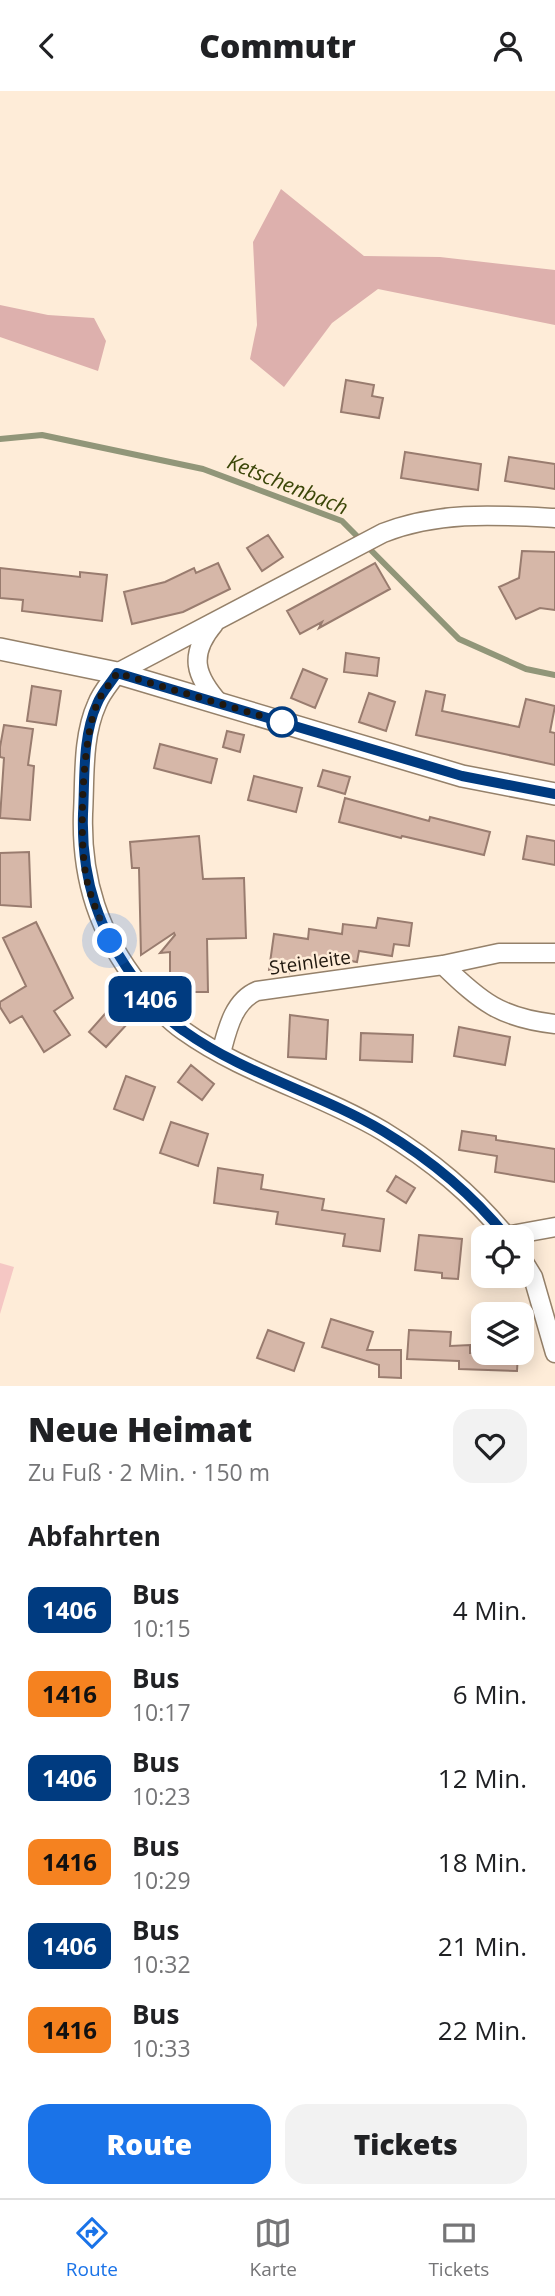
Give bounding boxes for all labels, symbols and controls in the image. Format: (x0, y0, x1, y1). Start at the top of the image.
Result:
text: Commutr (199, 24, 356, 67)
icon: back (28, 27, 66, 65)
icon: person (489, 27, 527, 65)
water label: Ketschenbach (223, 447, 353, 521)
unlabelled marker (267, 707, 297, 737)
your location (92, 923, 127, 958)
street label: Steinleite (268, 943, 352, 981)
line badge: 1406 (101, 976, 199, 1022)
text: 1406 (123, 982, 177, 1015)
map controls (471, 1225, 534, 1365)
button: locate (471, 1225, 534, 1288)
button: layers (471, 1302, 534, 1365)
text: Neue Heimat (28, 1407, 252, 1452)
button: heart (453, 1409, 527, 1483)
text: Zu Fuß · 2 Min. · 150 m (28, 1456, 270, 1488)
text: Abfahrten (28, 1518, 161, 1554)
text: Bus (132, 1576, 179, 1612)
text: 4 Min. (453, 1592, 527, 1628)
text: 1406 (42, 1593, 97, 1626)
text: 10:15 (132, 1612, 191, 1644)
text: Bus (132, 1660, 179, 1696)
text: 6 Min. (453, 1676, 527, 1712)
text: 1416 (42, 1677, 97, 1710)
text: 10:17 (132, 1696, 191, 1728)
text: Bus (132, 1744, 179, 1780)
text: 12 Min. (438, 1760, 527, 1796)
text: 1406 (42, 1761, 97, 1794)
text: 10:23 (132, 1780, 191, 1812)
text: Bus (132, 1828, 179, 1864)
text: 18 Min. (438, 1844, 527, 1880)
text: 1416 (42, 1845, 97, 1878)
text: 10:29 (132, 1864, 191, 1896)
text: Bus (132, 1912, 179, 1948)
text: 21 Min. (438, 1928, 527, 1964)
text: 1406 (42, 1929, 97, 1962)
text: 10:32 (132, 1948, 191, 1980)
text: Bus (132, 1996, 179, 2032)
text: 22 Min. (438, 2012, 527, 2048)
text: 1416 (42, 2013, 97, 2046)
text: 10:33 (132, 2032, 191, 2064)
button: Route (28, 2104, 271, 2184)
button: Tickets (285, 2104, 527, 2184)
tab: Route (66, 2214, 118, 2282)
tab: Karte (250, 2214, 297, 2282)
tab: Tickets (428, 2214, 489, 2282)

